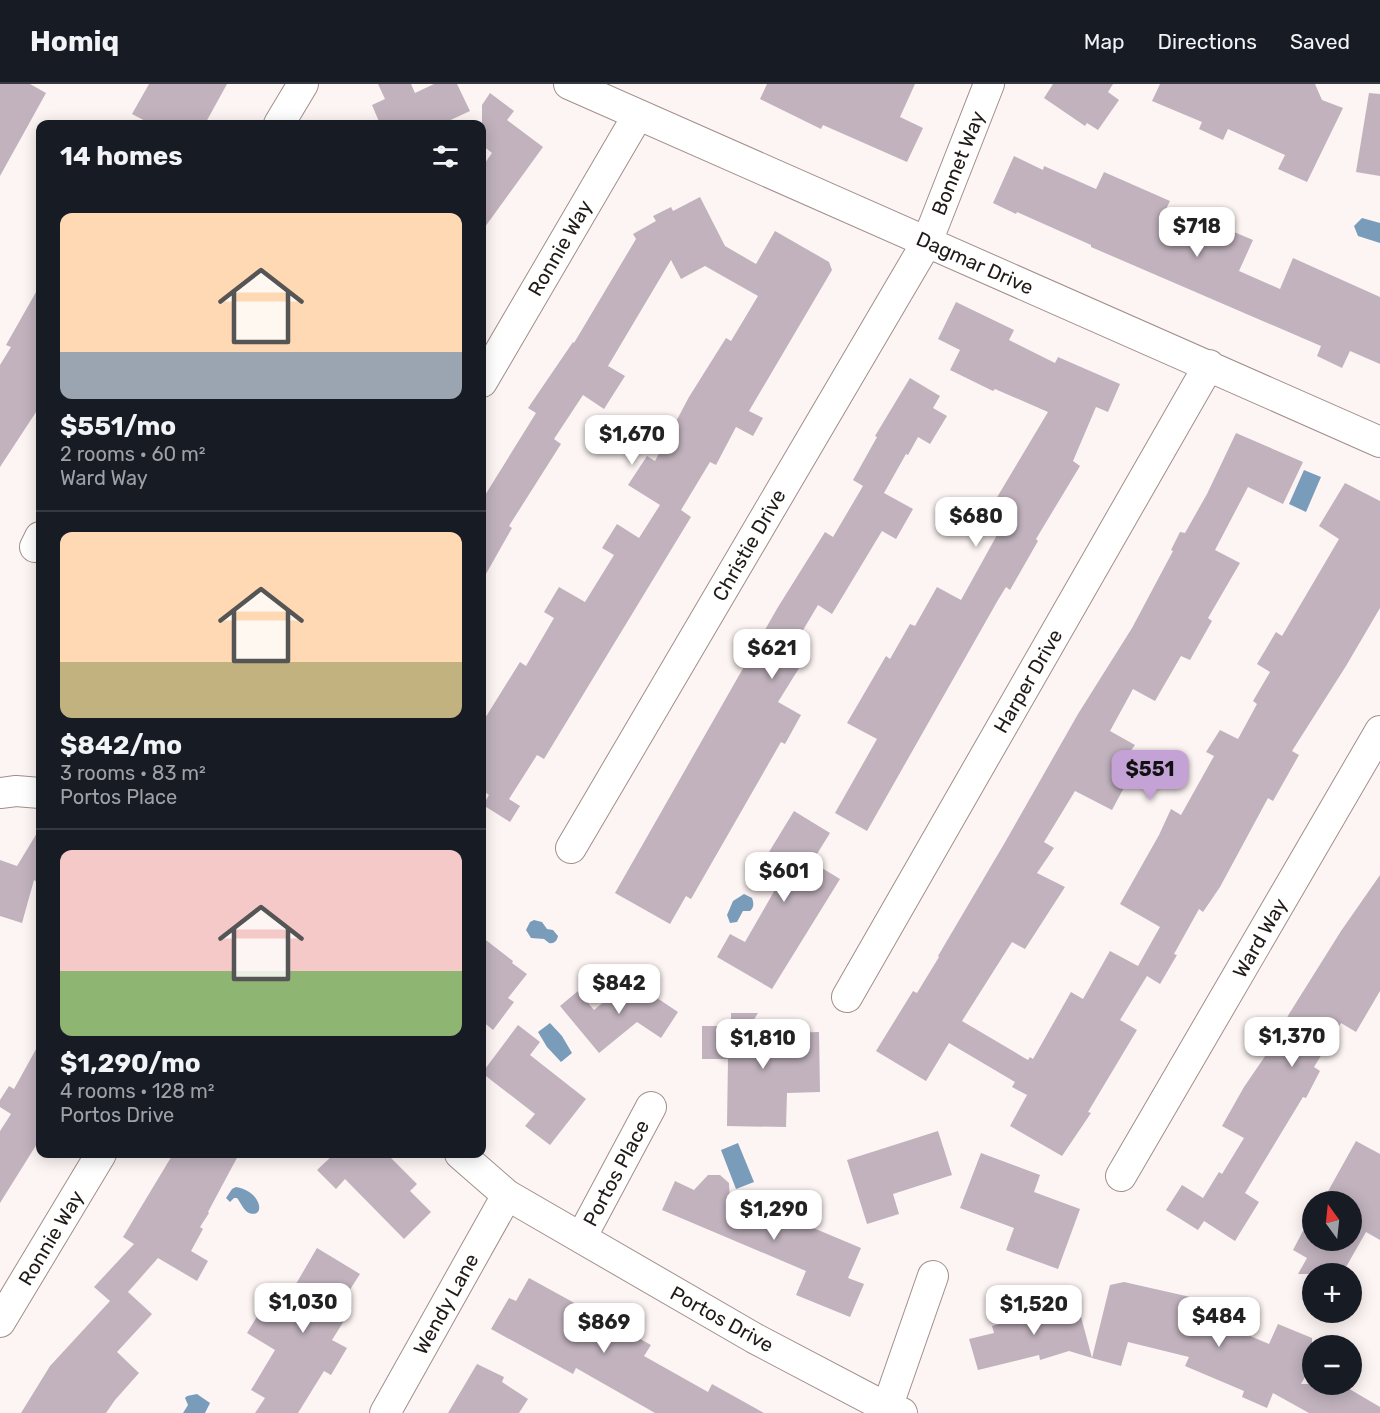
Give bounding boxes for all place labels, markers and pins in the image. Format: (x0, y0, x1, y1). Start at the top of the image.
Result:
pin: $718 (1161, 207, 1233, 258)
pin: $1,670 (583, 415, 681, 466)
pin: $680 (940, 497, 1012, 548)
pin: $621 (736, 629, 808, 680)
pin: $551 (1114, 750, 1186, 801)
pin: $601 (748, 852, 820, 903)
pin: $842 (583, 964, 655, 1015)
pin: $1,370 (1243, 1017, 1341, 1068)
pin: $1,810 (714, 1019, 812, 1070)
pin: $1,290 (725, 1190, 823, 1241)
pin: $1,030 (254, 1283, 352, 1334)
pin: $1,520 (985, 1285, 1083, 1336)
pin: $484 (1183, 1297, 1255, 1348)
pin: $869 (568, 1303, 640, 1354)

